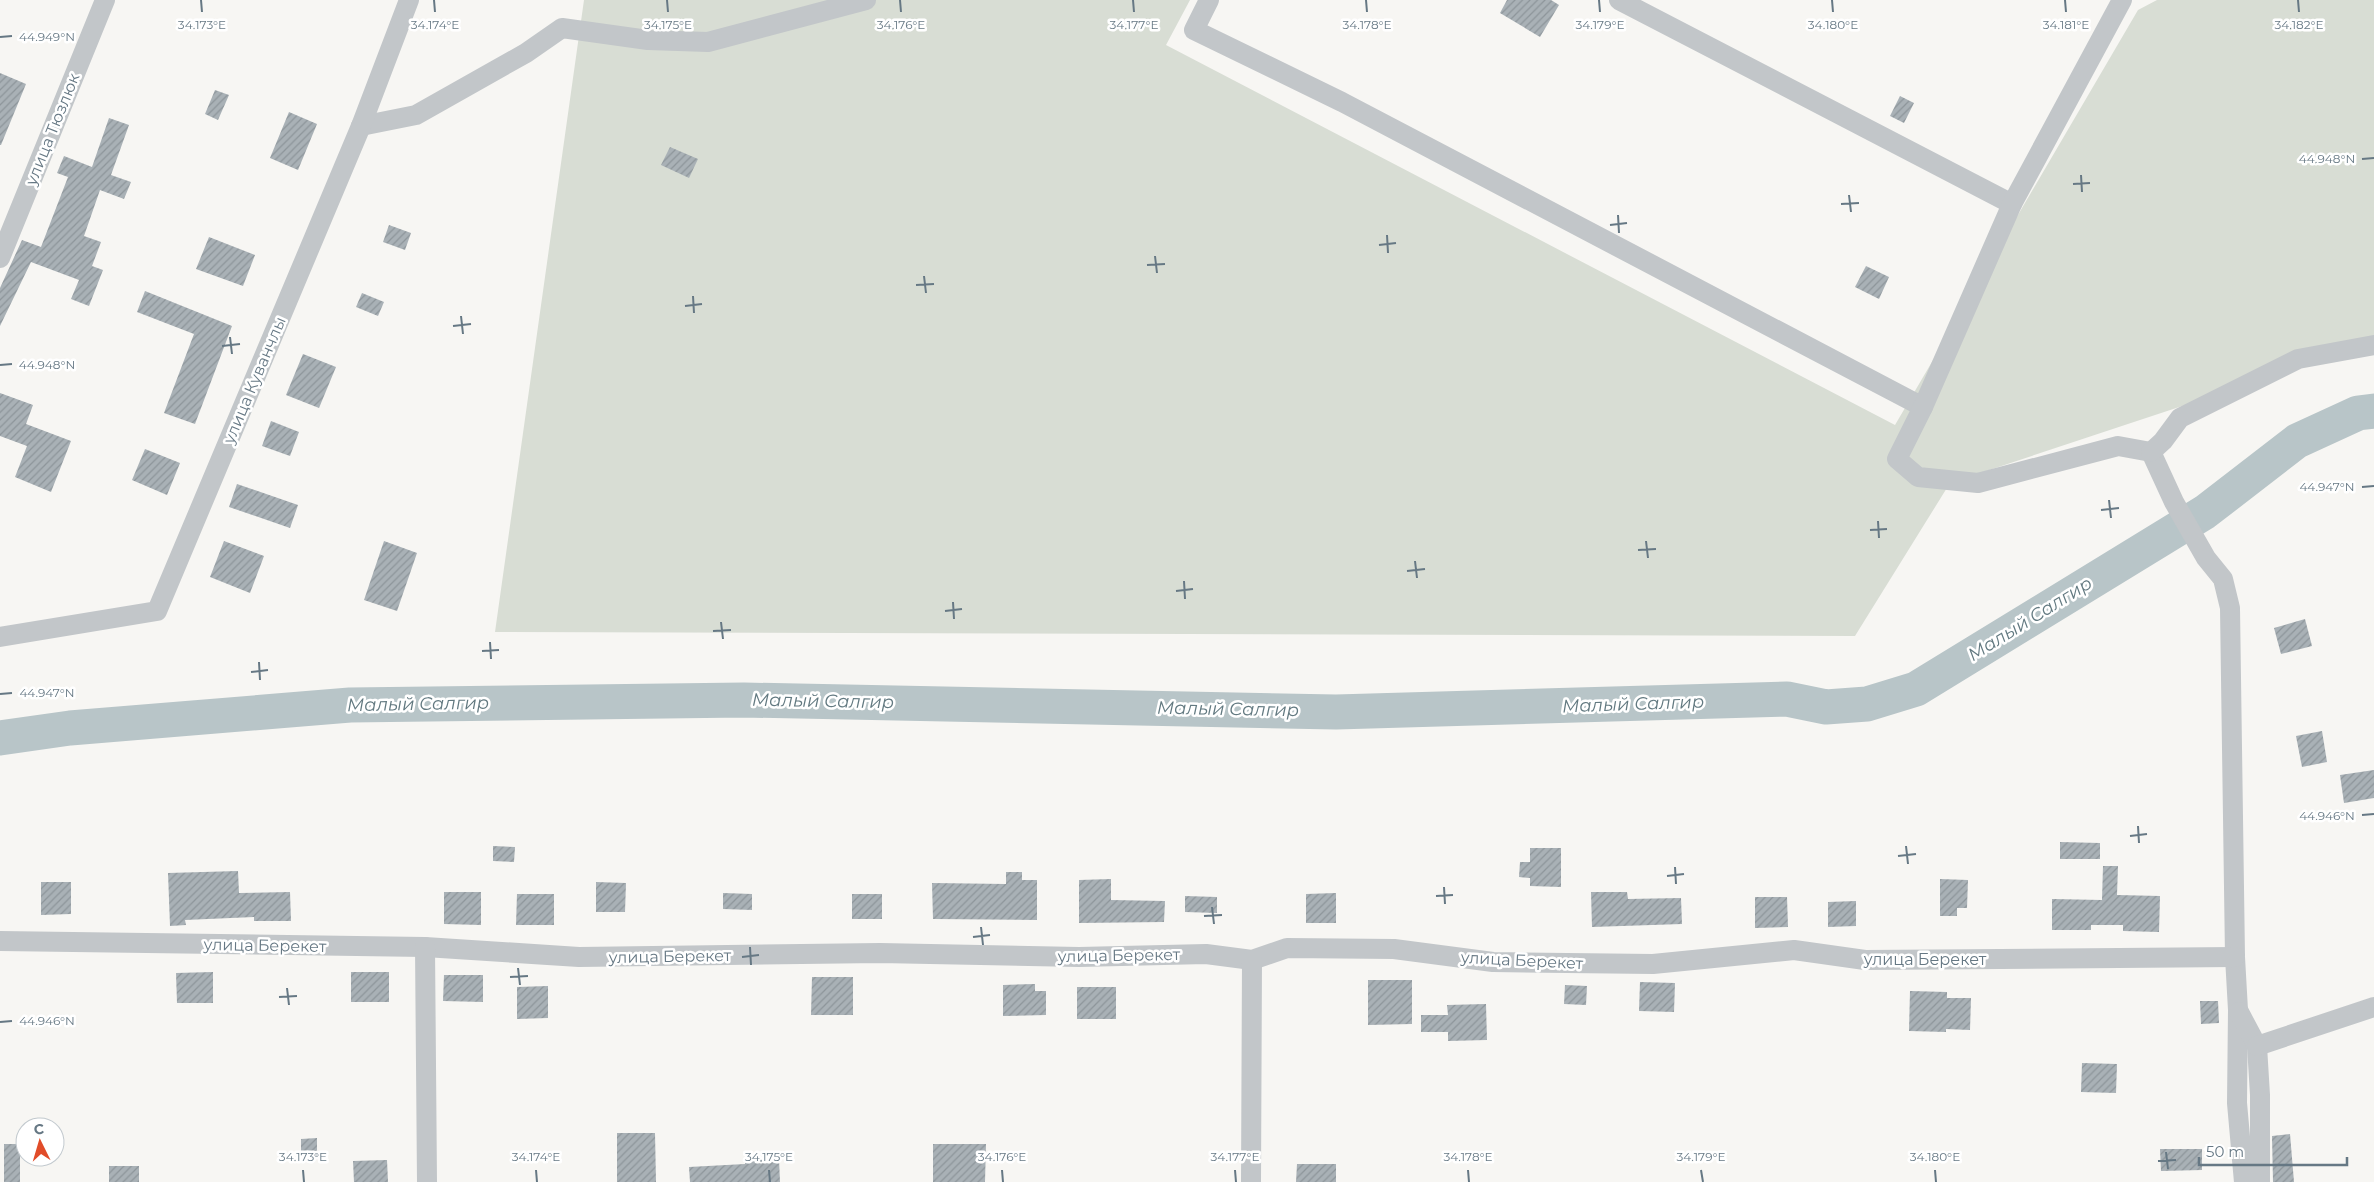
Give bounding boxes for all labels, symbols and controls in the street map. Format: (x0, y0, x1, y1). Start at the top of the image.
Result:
text: 34.173°E (178, 17, 226, 32)
text: 34.174°E (411, 17, 459, 32)
text: 34.175°E (644, 17, 692, 32)
text: 34.176°E (877, 17, 925, 32)
text: 34.177°E (1110, 17, 1158, 32)
text: 34.178°E (1342, 17, 1392, 32)
text: 34.179°E (1575, 17, 1625, 32)
text: 34.180°E (1808, 17, 1858, 32)
text: 34.181°E (2043, 17, 2089, 32)
text: 34.182°E (2274, 17, 2324, 32)
text: 44.949°N (19, 29, 75, 44)
street label: улица Тюзлюк (21, 70, 84, 189)
text: 44.948°N (2299, 151, 2355, 166)
street label: улица Куванчлы (219, 314, 290, 447)
text: 44.948°N (19, 357, 75, 372)
text: 44.947°N (2299, 479, 2355, 494)
water label: Малый Салгир (1964, 572, 2096, 666)
text: 44.947°N (19, 685, 75, 700)
water label: Малый Салгир (752, 689, 894, 713)
water label: Малый Салгир (1562, 691, 1704, 717)
water label: Малый Салгир (347, 692, 489, 716)
water label: Малый Салгир (1157, 697, 1299, 721)
text: 44.946°N (2299, 808, 2355, 823)
street label: улица Берекет (203, 935, 327, 956)
street label: улица Берекет (1057, 945, 1181, 966)
street label: улица Берекет (608, 946, 732, 967)
street label: улица Берекет (1459, 948, 1584, 973)
street label: улица Берекет (1863, 950, 1987, 969)
text: 44.946°N (19, 1013, 75, 1028)
north arrow (15, 1117, 65, 1167)
text: С (33, 1120, 45, 1138)
scale bar (2199, 1134, 2346, 1166)
text: 50 m (2206, 1142, 2244, 1161)
text: 34.173°E (279, 1149, 327, 1164)
text: 34.174°E (512, 1149, 560, 1164)
text: 34.175°E (745, 1149, 793, 1164)
text: 34.176°E (978, 1149, 1026, 1164)
text: 34.177°E (1211, 1149, 1259, 1164)
text: 34.178°E (1443, 1149, 1493, 1164)
text: 34.179°E (1676, 1149, 1726, 1164)
text: 34.180°E (1910, 1149, 1960, 1164)

